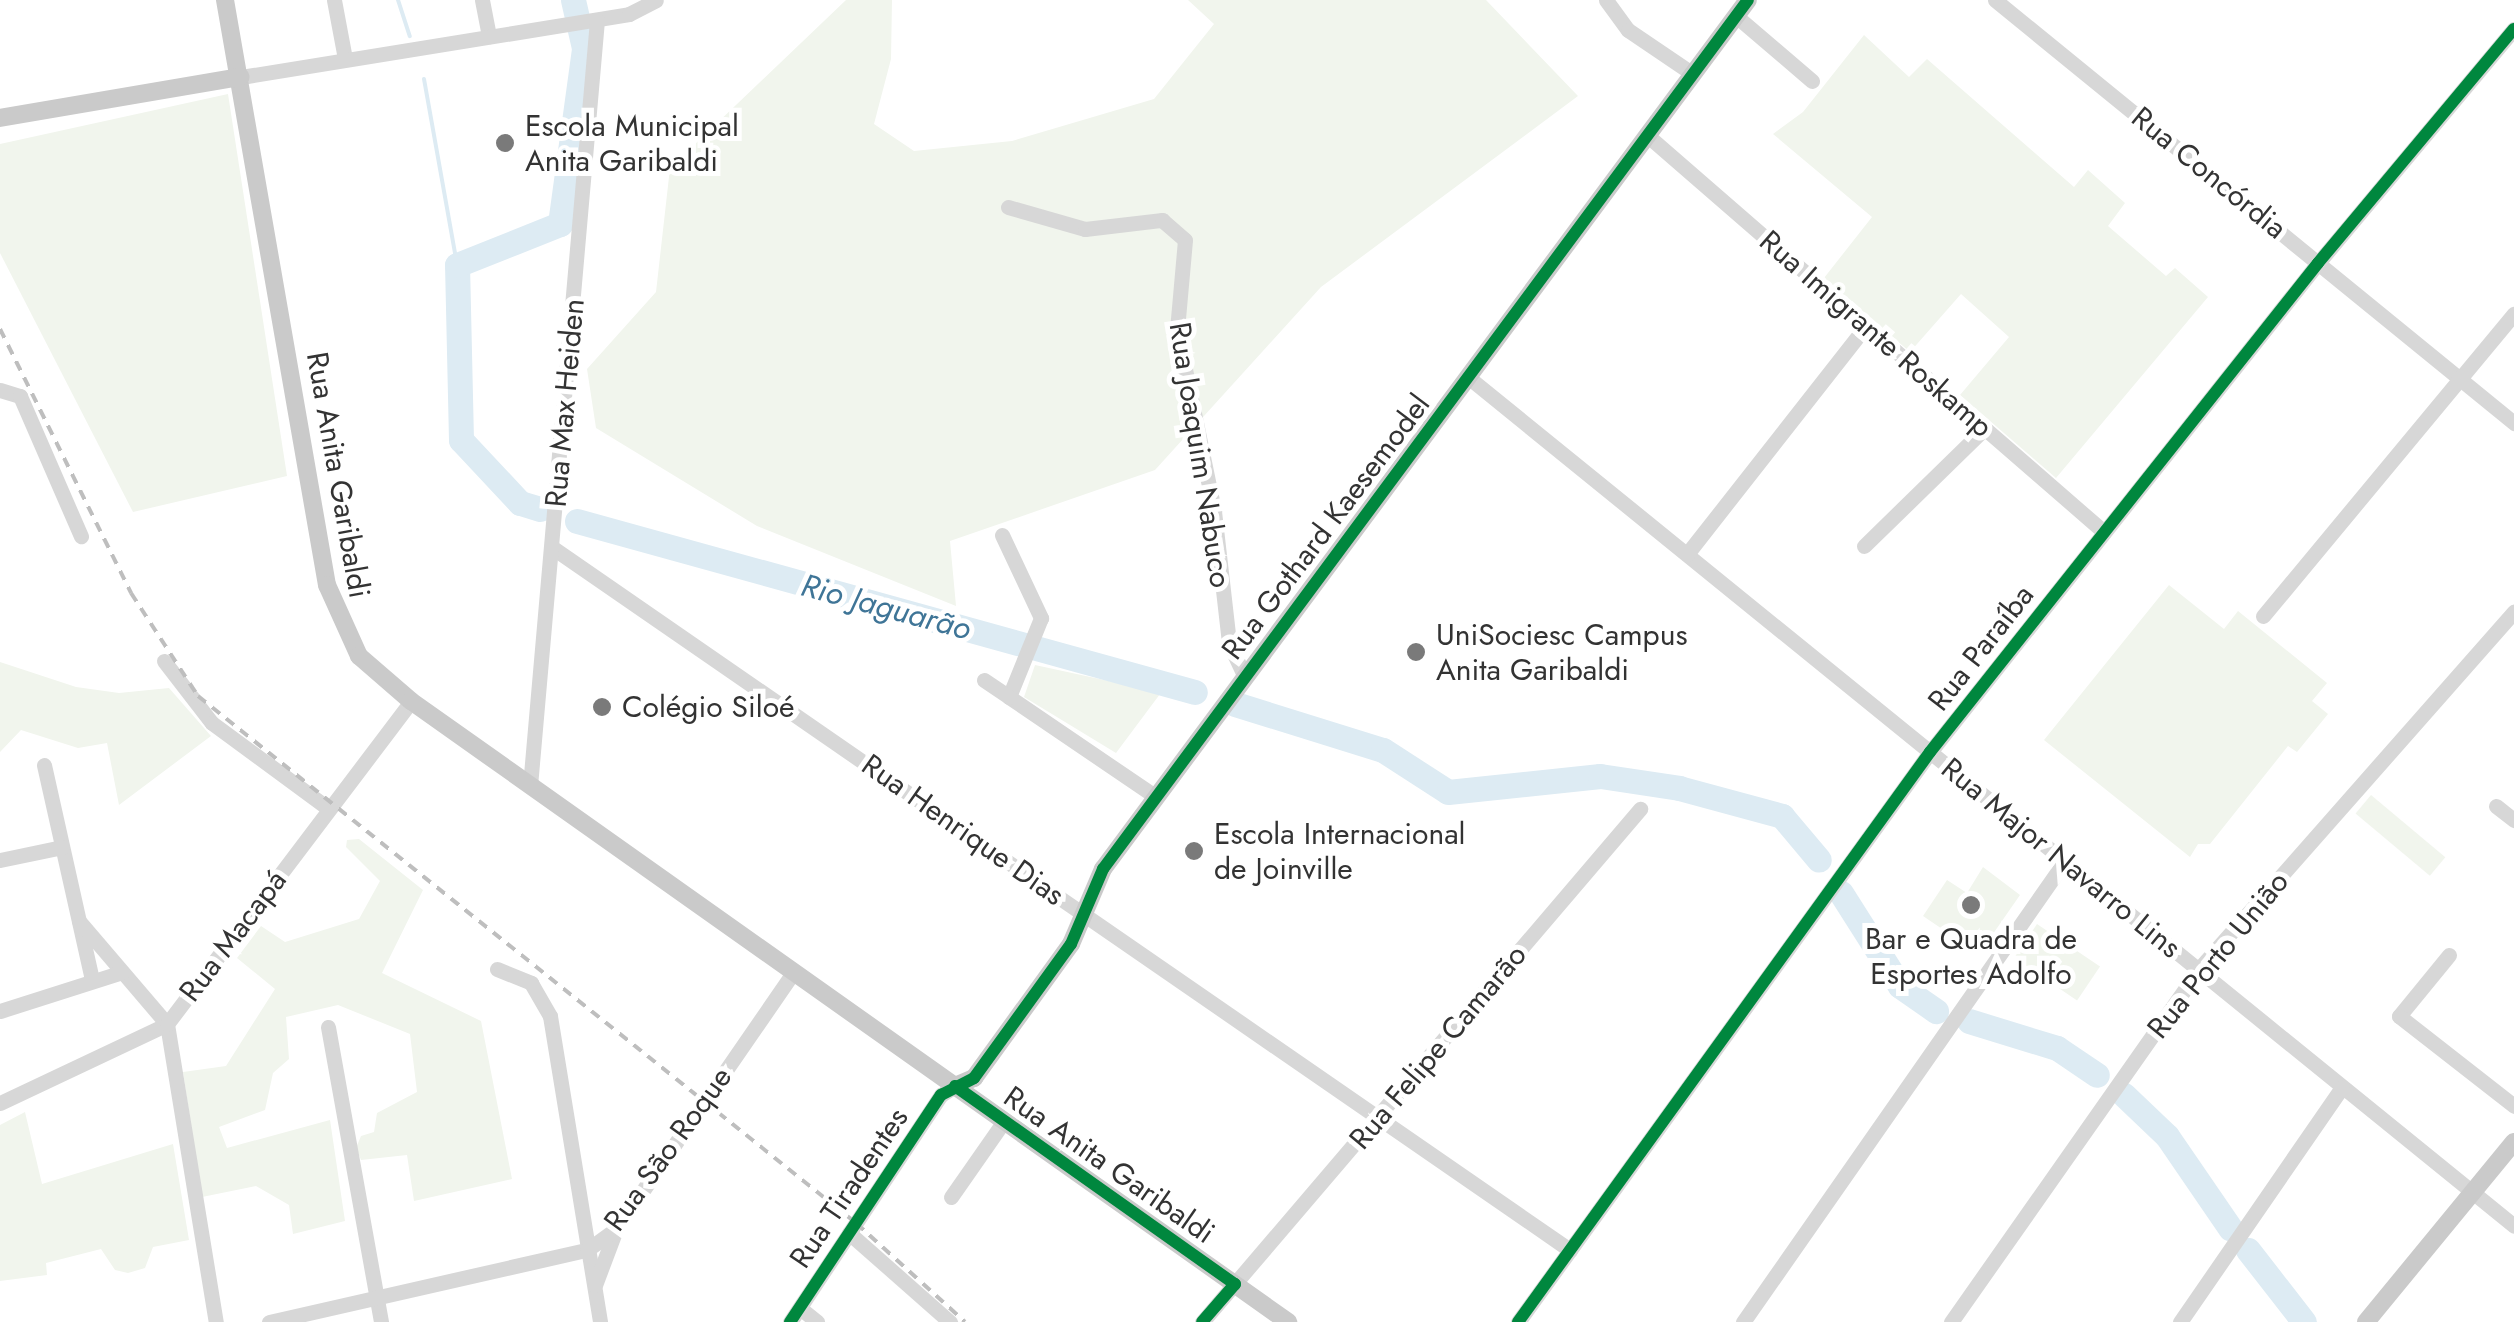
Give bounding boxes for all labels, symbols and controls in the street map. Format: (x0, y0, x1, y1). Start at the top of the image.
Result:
street label: Rua Concórdia (2124, 100, 2294, 246)
place label: Escola Municipal Anita Garibaldi (525, 108, 739, 178)
marker: Escola Municipal Anita Garibaldi (494, 132, 516, 154)
street label: Rua Imigrante Roskamp (1752, 223, 2000, 445)
street label: Rua Max Heiden (538, 297, 592, 509)
street label: Rua Joaquim Nabuco (1161, 320, 1239, 590)
street label: Rua Anita Garibaldi (299, 349, 377, 601)
street label: Rua Gothard Kaesemodel (1214, 387, 1438, 667)
water label: Rio Jaguarão (797, 566, 975, 648)
street label: Rua Paraíba (1921, 578, 2041, 718)
place label: UniSociesc Campus Anita Garibaldi (1436, 617, 1687, 688)
marker: UniSociesc Campus Anita Garibaldi (1405, 641, 1427, 663)
place label: Colégio Siloé (622, 689, 795, 725)
marker: Colégio Siloé (591, 696, 613, 718)
street label: Rua Henrique Dias (855, 747, 1071, 913)
street label: Rua Major Navarro Lins (1934, 750, 2188, 966)
place label: Escola Internacional de Joinville (1214, 816, 1465, 886)
marker: Escola Internacional de Joinville (1183, 840, 1205, 862)
street label: Rua Macapá (172, 863, 294, 1009)
street label: Rua Porto União (2140, 864, 2296, 1046)
marker: Bar e Quadra de Esportes Adolfo (1960, 894, 1982, 916)
place label: Bar e Quadra de Esportes Adolfo (1865, 921, 2077, 992)
street label: Rua Felipe Camarão (1342, 937, 1534, 1157)
street label: Rua São Roque (596, 1060, 740, 1238)
street label: Rua Anita Garibaldi (997, 1079, 1221, 1251)
street label: Rua Tiradentes (782, 1101, 916, 1275)

